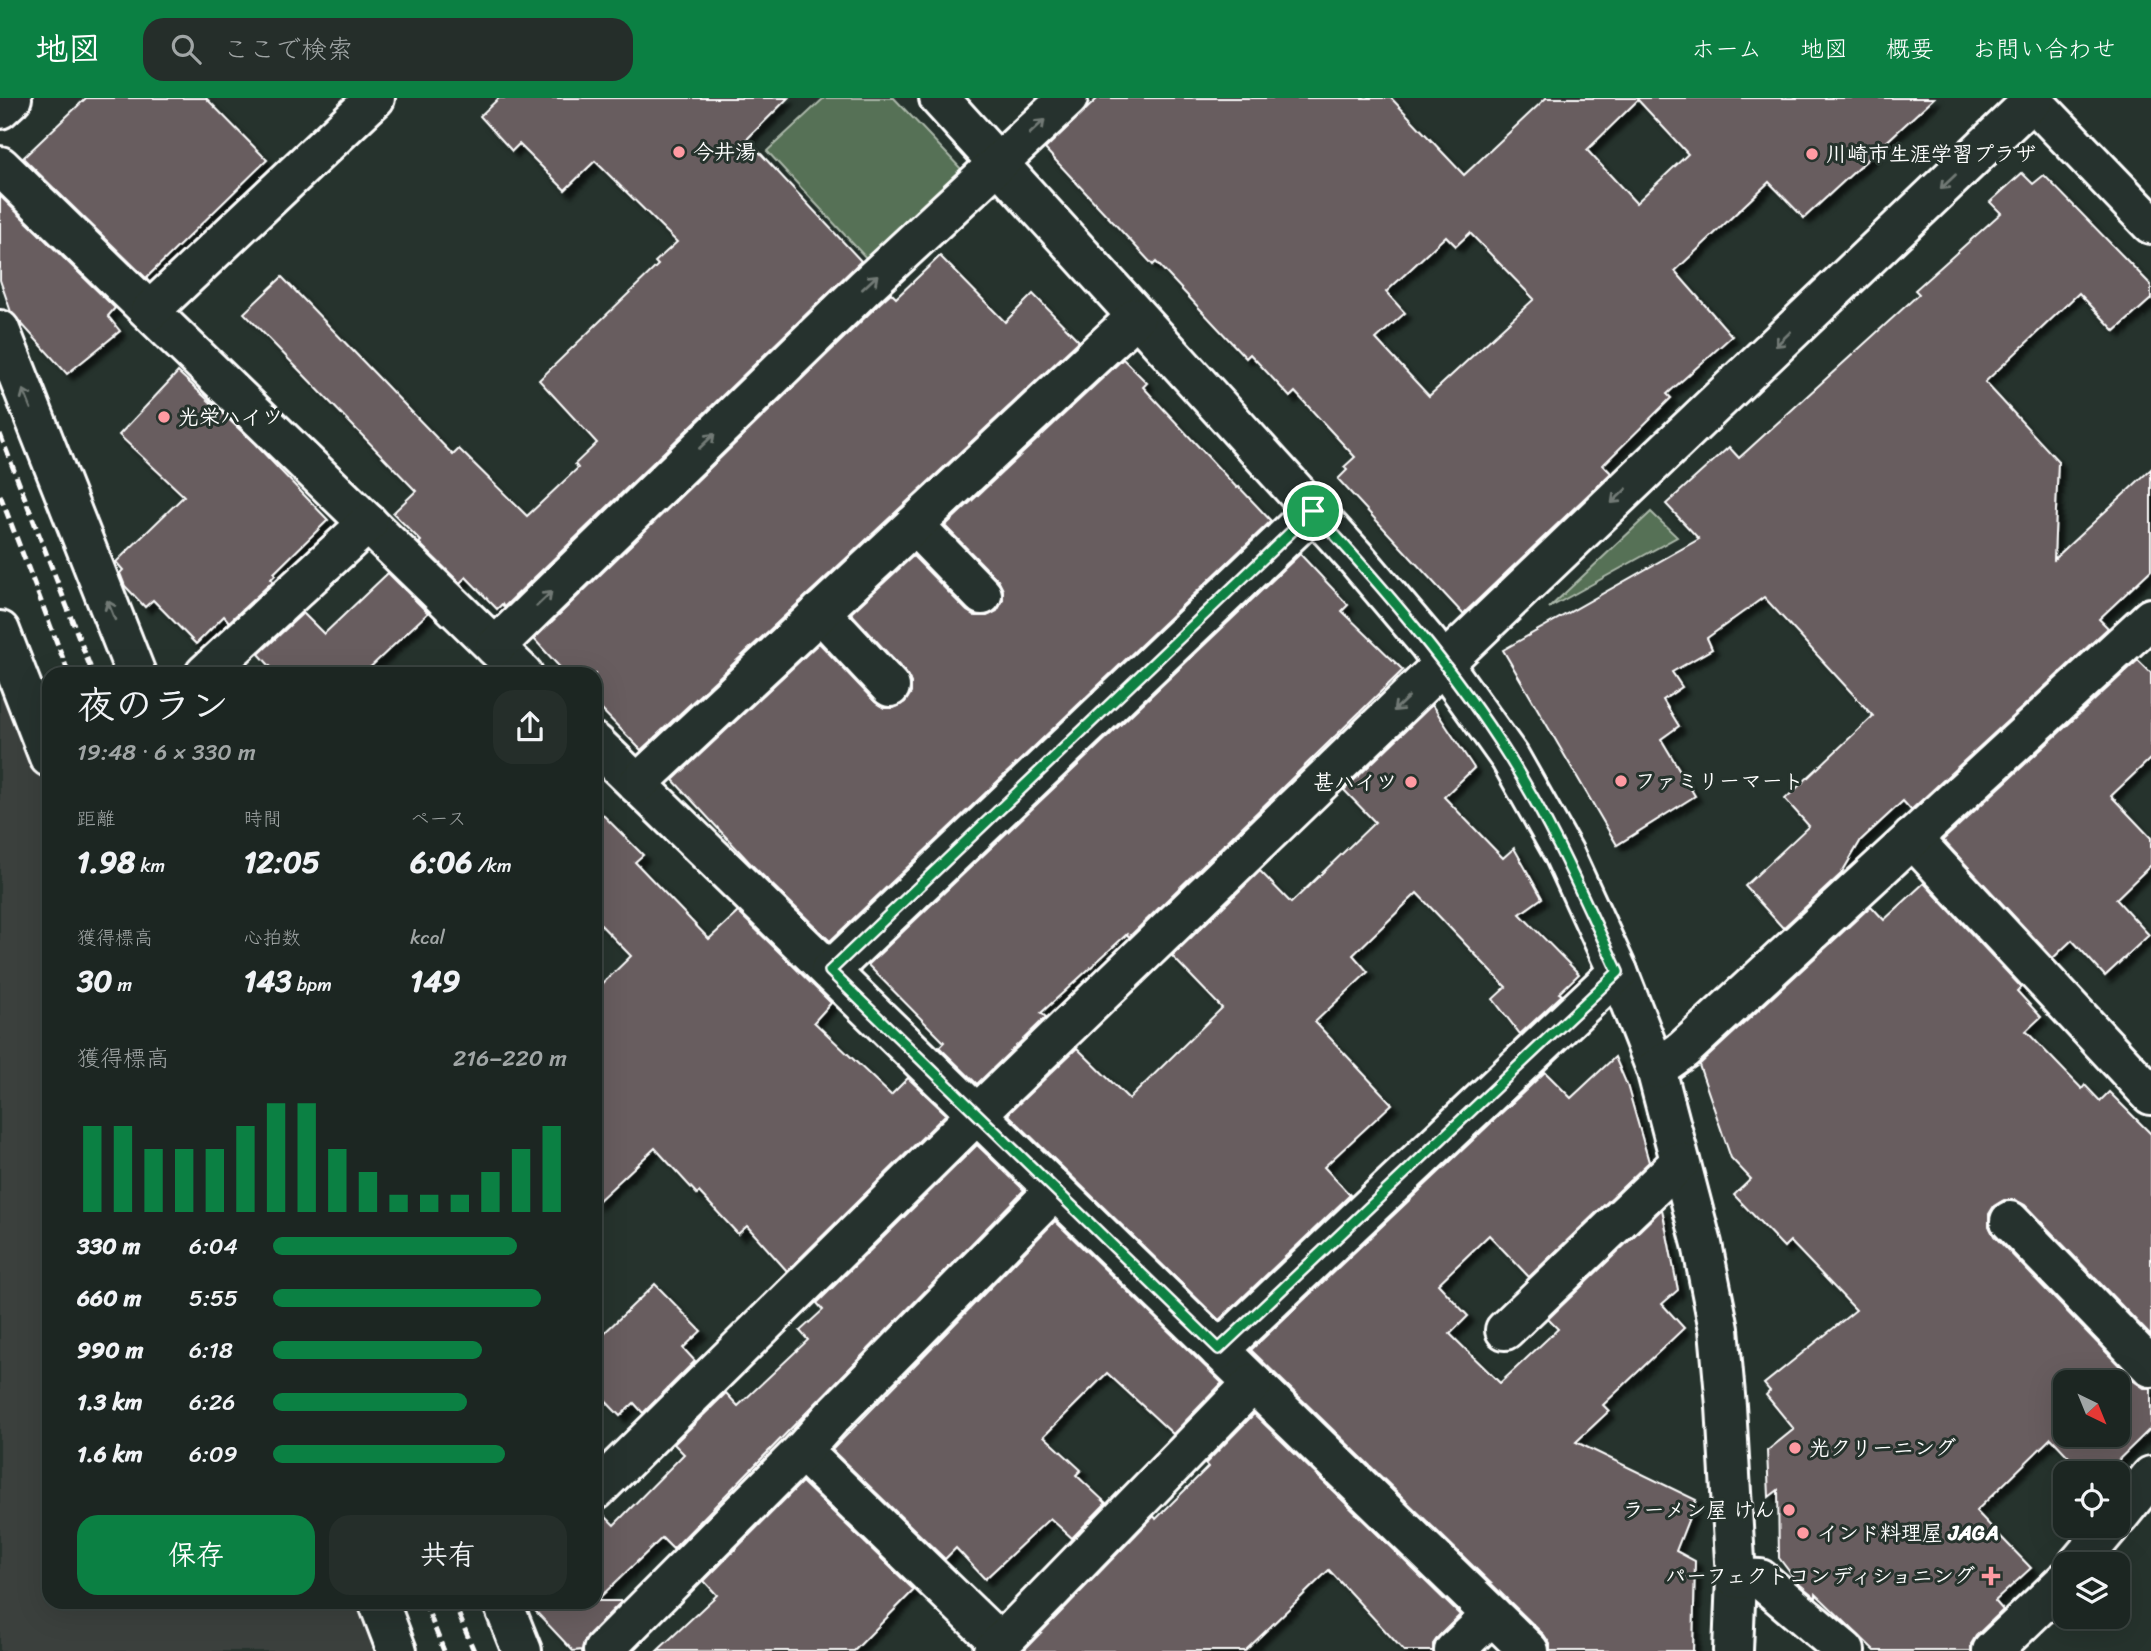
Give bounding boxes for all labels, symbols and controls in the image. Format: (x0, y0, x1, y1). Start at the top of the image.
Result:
search box (143, 18, 633, 81)
text: 地図 (35, 20, 101, 78)
text: ここで検索 (223, 26, 353, 72)
text: ホーム (1691, 28, 1762, 70)
text: 地図 (1800, 28, 1848, 70)
text: 概要 (1886, 28, 1934, 70)
text: お問い合わせ (1972, 28, 2116, 70)
icon: search (167, 30, 205, 68)
one-way arrow (1027, 119, 1045, 136)
place label: 今井湯 (693, 133, 756, 171)
place label: 川崎市生涯学習プラザ (1826, 135, 2036, 173)
marker: 今井湯 (671, 144, 687, 160)
marker: 川崎市生涯学習プラザ (1804, 146, 1820, 162)
one-way arrow (1940, 173, 1957, 190)
one-way arrow (861, 274, 878, 291)
one-way arrow (1775, 330, 1792, 347)
one-way arrow (20, 388, 33, 410)
place label: 光栄ハイツ (178, 398, 283, 436)
marker: 光栄ハイツ (156, 409, 172, 425)
one-way arrow (698, 432, 715, 449)
pin (1283, 481, 1343, 541)
one-way arrow (1610, 487, 1628, 504)
icon: arrive (1294, 492, 1332, 530)
one-way arrow (535, 591, 552, 608)
one-way arrow (103, 600, 116, 622)
text: 夜のラン (77, 672, 229, 739)
button: share (493, 690, 567, 764)
one-way arrow (1393, 696, 1410, 713)
text: 19:48 · 6 × 330 m (77, 732, 256, 773)
place label: ファミリーマート (1635, 762, 1804, 800)
place label: 甚ハイツ (1313, 763, 1397, 801)
marker: ファミリーマート (1613, 773, 1629, 789)
marker: 甚ハイツ (1403, 774, 1419, 790)
text: 距離 (77, 802, 115, 835)
text: 時間 (244, 802, 282, 835)
text: ペース (410, 802, 466, 835)
text: 1.98 (77, 835, 135, 889)
text: 12:05 (244, 835, 320, 889)
text: 6:06 (410, 835, 472, 889)
text: km (135, 849, 165, 882)
text: /km (472, 849, 511, 882)
text: 獲得標高 (77, 921, 153, 954)
text: 心拍数 (244, 921, 301, 954)
text: kcal (410, 921, 445, 954)
text: 30 (77, 954, 112, 1008)
text: 143 (244, 954, 292, 1008)
text: 149 (410, 954, 460, 1008)
text: m (112, 968, 132, 1001)
text: bpm (292, 968, 332, 1001)
text: 獲得標高 (77, 1038, 169, 1079)
text: 216–220 m (453, 1038, 567, 1079)
text: 330 m (77, 1226, 140, 1267)
text: 6:04 (189, 1226, 238, 1267)
text: 660 m (77, 1278, 141, 1319)
text: 5:55 (189, 1278, 238, 1319)
text: 990 m (77, 1330, 143, 1371)
text: 6:18 (189, 1330, 233, 1371)
north arrow (2053, 1370, 2130, 1447)
map controls (2053, 1370, 2130, 1629)
text: 1.3 km (77, 1382, 142, 1423)
text: 6:26 (189, 1382, 235, 1423)
place label: 光クリーニング (1809, 1429, 1956, 1467)
text: 1.6 km (77, 1434, 143, 1475)
text: 6:09 (189, 1434, 238, 1475)
marker: 光クリーニング (1787, 1440, 1803, 1456)
button: locate (2053, 1461, 2130, 1538)
place label: ラーメン屋 けん (1623, 1491, 1775, 1529)
marker: ラーメン屋 けん (1781, 1502, 1797, 1518)
place label: インド料理屋 JAGA (1817, 1514, 1999, 1552)
button: 保存 (77, 1515, 315, 1595)
button: 共有 (329, 1515, 567, 1595)
marker: インド料理屋 JAGA (1795, 1525, 1811, 1541)
button: layers (2053, 1552, 2130, 1629)
place label: パーフェクトコンディショニング (1665, 1557, 1975, 1595)
marker: パーフェクトコンディショニング (1981, 1566, 2001, 1586)

